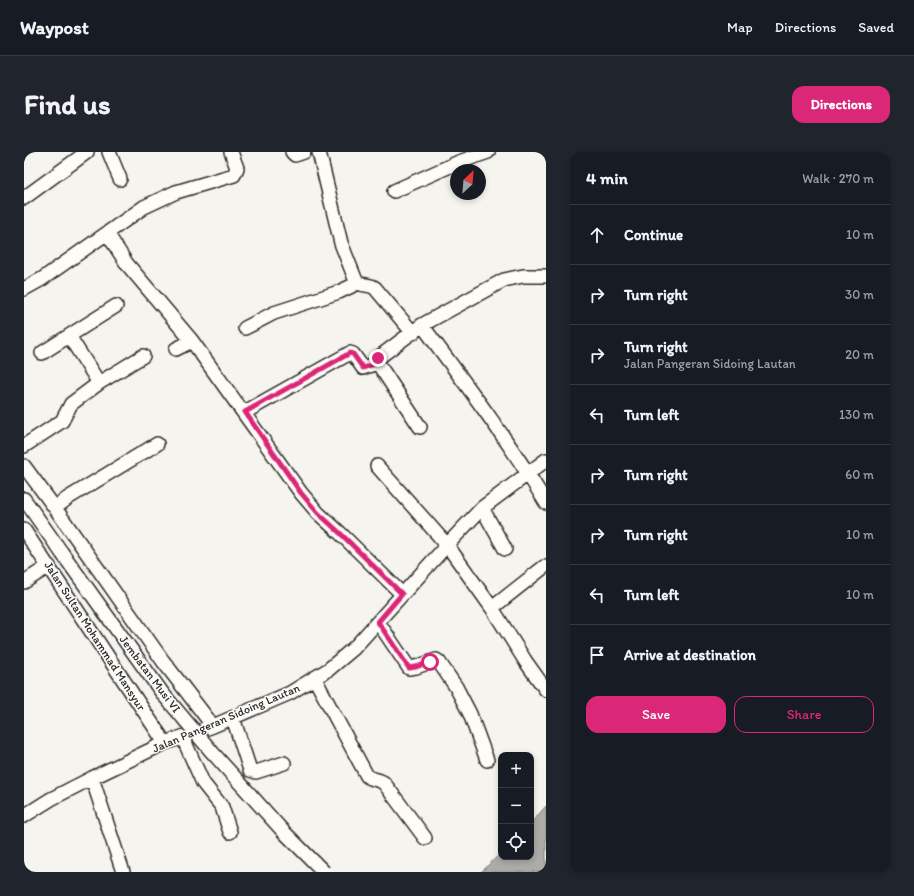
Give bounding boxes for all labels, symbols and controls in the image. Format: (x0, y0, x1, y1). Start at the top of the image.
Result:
text: Waypost (20, 16, 89, 39)
text: Map (727, 19, 753, 36)
text: Directions (775, 19, 836, 36)
text: Saved (858, 19, 894, 36)
button: Directions (792, 86, 890, 123)
text: Find us (24, 87, 111, 121)
north arrow (450, 164, 486, 200)
text: 4 min (586, 168, 628, 188)
text: Walk · 270 m (802, 171, 874, 186)
icon: ahead (586, 224, 608, 246)
text: Continue (624, 226, 683, 244)
text: 10 m (846, 227, 874, 242)
icon: right (586, 284, 608, 306)
text: Turn right (624, 286, 688, 304)
text: 30 m (845, 287, 874, 302)
text: Turn right (624, 338, 688, 356)
icon: right (586, 344, 608, 366)
text: 20 m (845, 347, 874, 362)
route end (369, 349, 387, 367)
text: Jalan Pangeran Sidoing Lautan (624, 356, 796, 371)
icon: left (586, 404, 608, 426)
text: Turn left (624, 406, 679, 424)
text: 130 m (839, 407, 874, 422)
icon: right (586, 464, 608, 486)
text: Turn right (624, 466, 688, 484)
text: 60 m (845, 467, 874, 482)
icon: right (586, 524, 608, 546)
text: Turn right (624, 526, 688, 544)
text: 10 m (846, 527, 874, 542)
street label: Jalan Sultan Mohammad Mansyur (42, 559, 149, 713)
icon: left (586, 584, 608, 606)
text: Turn left (624, 586, 679, 604)
text: 10 m (846, 587, 874, 602)
street label: Jembatan Musi VI (116, 633, 184, 715)
icon: arrive (586, 644, 608, 666)
text: Arrive at destination (624, 646, 756, 664)
route start (421, 653, 439, 671)
street label: Jalan Pangeran Sidoing Lautan (150, 680, 302, 755)
button: Save (586, 696, 726, 733)
button: Share (734, 696, 874, 733)
map controls (498, 752, 534, 860)
button: + (498, 752, 534, 788)
button: − (498, 788, 534, 824)
button: locate (498, 824, 534, 860)

